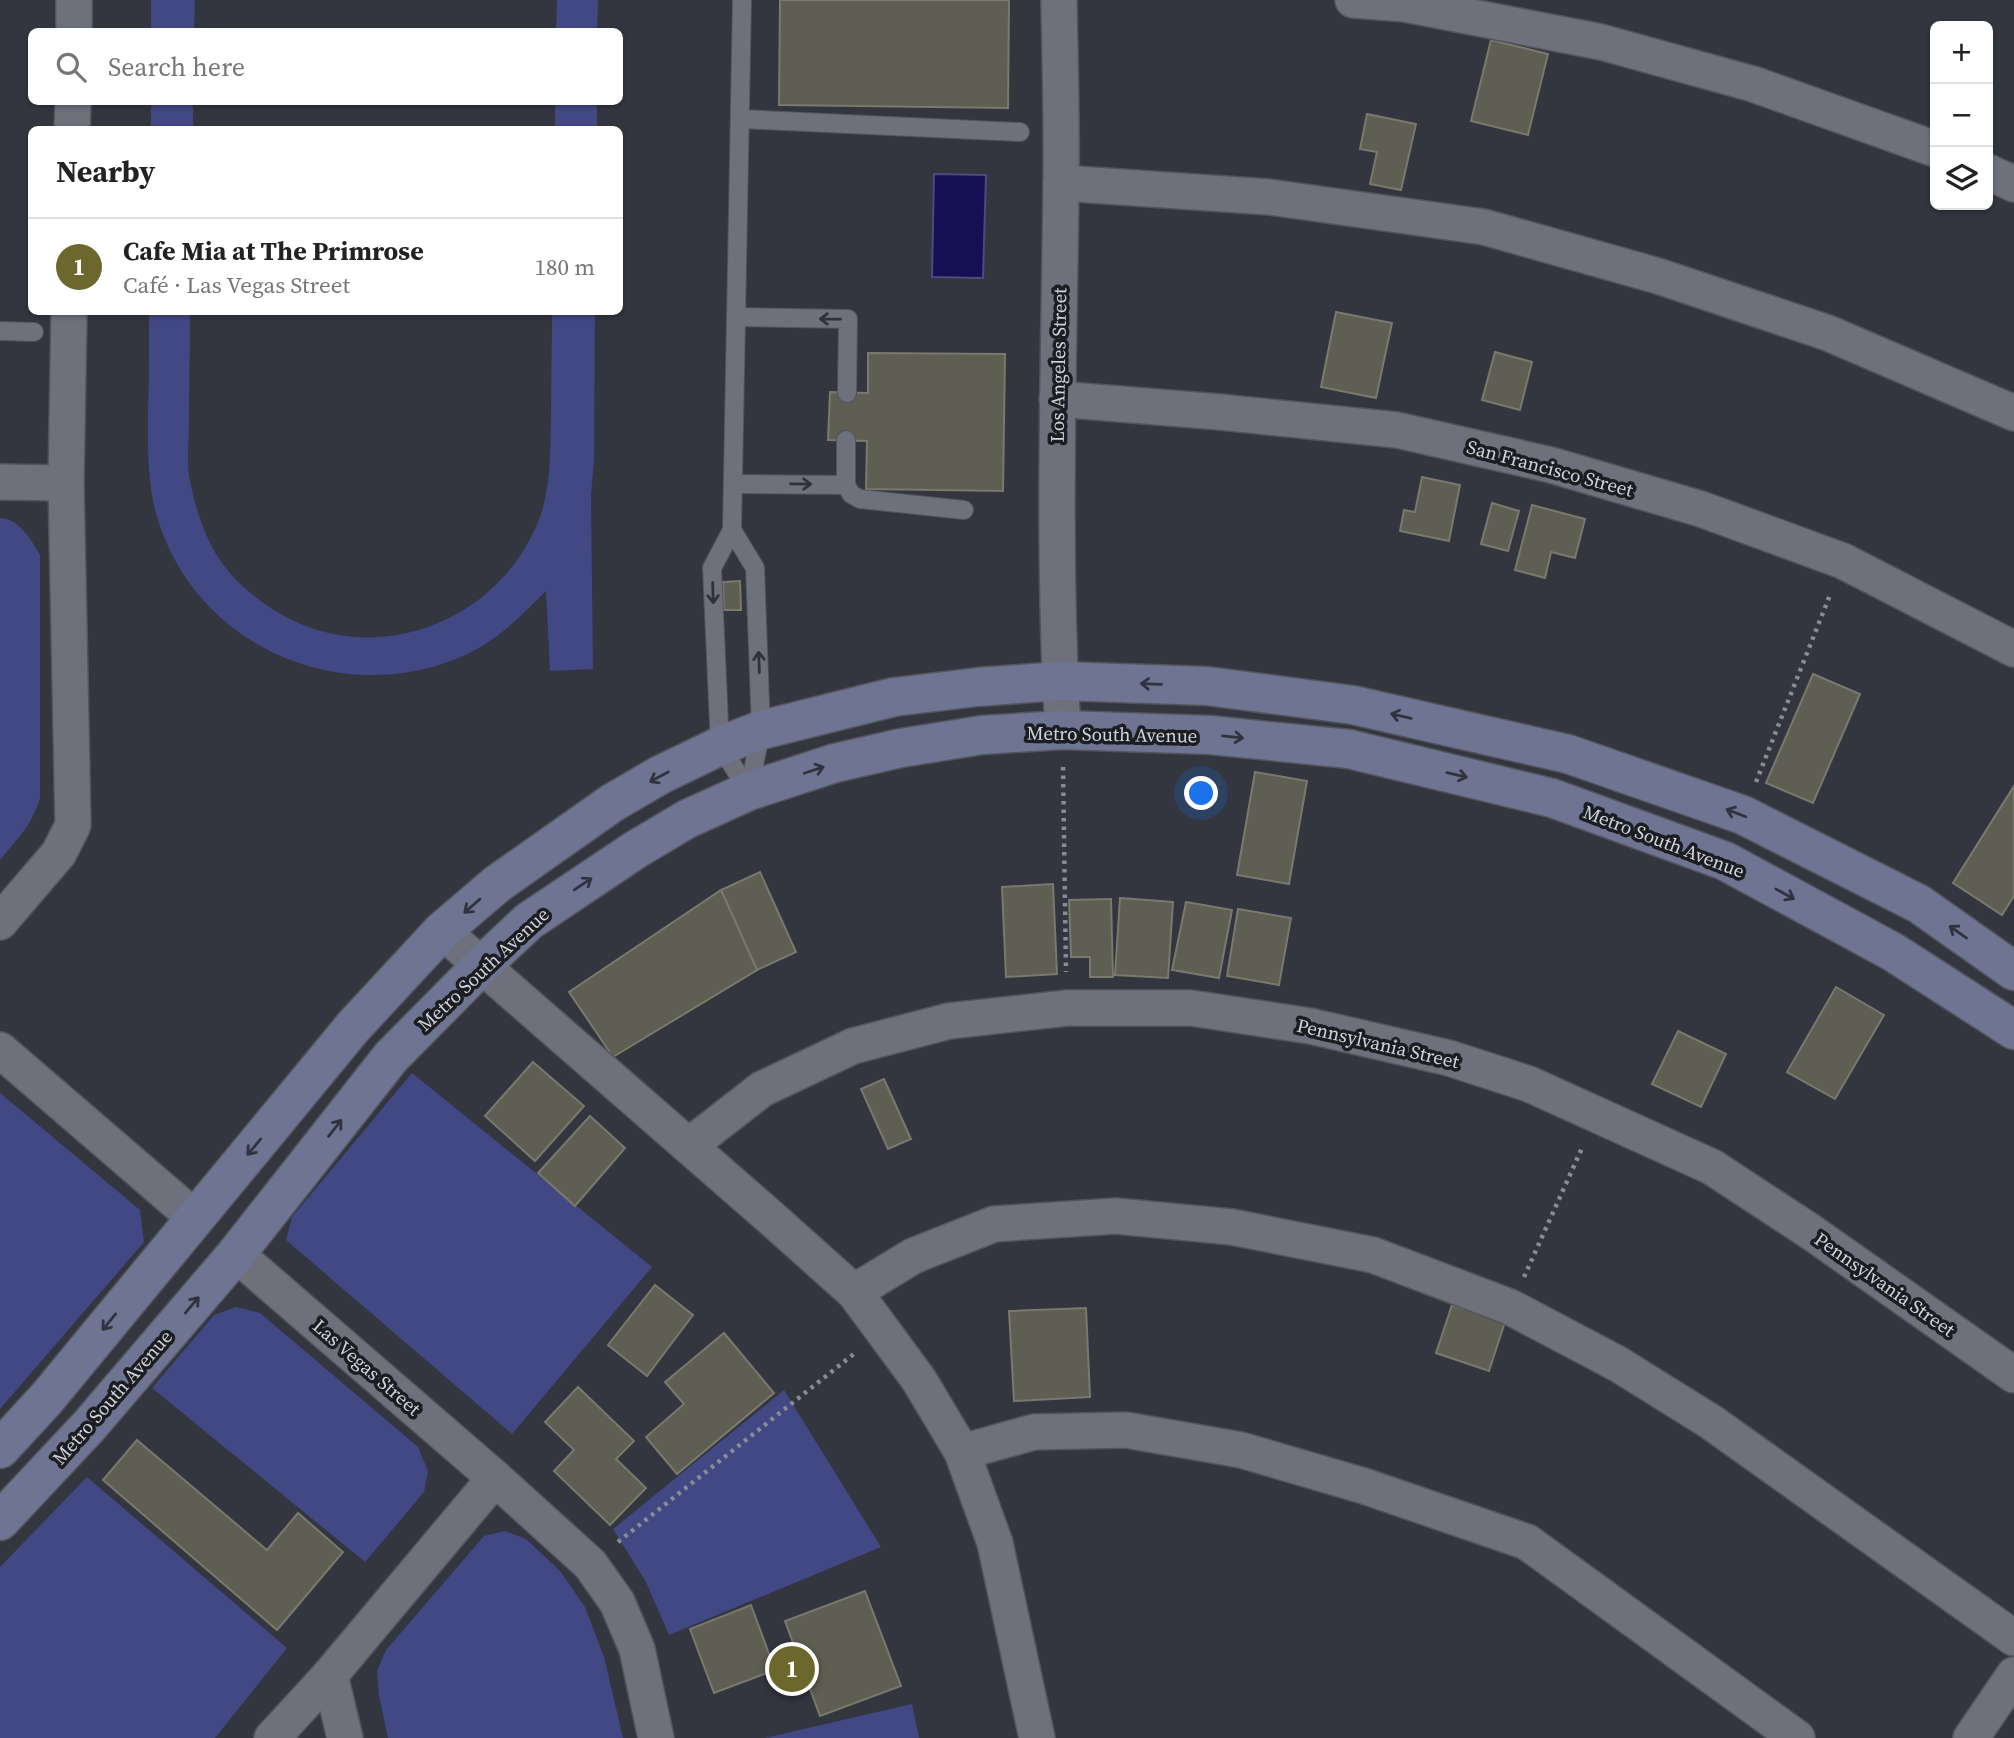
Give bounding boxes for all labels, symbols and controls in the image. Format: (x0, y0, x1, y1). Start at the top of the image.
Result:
map controls (1930, 21, 1993, 210)
button: + (1930, 21, 1993, 84)
search box (28, 28, 623, 105)
icon: search (52, 48, 90, 86)
text: Search here (108, 49, 245, 85)
button: − (1930, 84, 1993, 147)
button: layers (1930, 147, 1993, 210)
text: Nearby (56, 151, 155, 192)
text: Cafe Mia at The Primrose (123, 233, 424, 269)
text: 1 (73, 251, 85, 283)
text: 180 m (534, 251, 595, 283)
text: Café · Las Vegas Street (123, 269, 350, 301)
street label: Los Angeles Street (1044, 287, 1072, 443)
one-way arrow (818, 312, 841, 325)
street label: San Francisco Street (1464, 433, 1637, 503)
one-way arrow (789, 477, 812, 491)
one-way arrow (707, 581, 720, 604)
one-way arrow (752, 651, 765, 674)
one-way arrow (1140, 677, 1163, 691)
one-way arrow (1390, 709, 1413, 722)
street label: Metro South Avenue (1026, 720, 1198, 748)
one-way arrow (1221, 731, 1244, 744)
one-way arrow (803, 763, 825, 776)
one-way arrow (1445, 769, 1468, 782)
one-way arrow (649, 770, 669, 784)
your location (1184, 776, 1218, 810)
street label: Metro South Avenue (1580, 798, 1748, 884)
one-way arrow (1726, 806, 1747, 819)
one-way arrow (573, 876, 592, 891)
one-way arrow (1774, 887, 1795, 901)
one-way arrow (463, 898, 481, 914)
street label: Metro South Avenue (412, 901, 554, 1037)
one-way arrow (1949, 925, 1968, 939)
street label: Pennsylvania Street (1294, 1012, 1463, 1075)
one-way arrow (327, 1120, 342, 1138)
one-way arrow (246, 1137, 262, 1155)
street label: Pennsylvania Street (1810, 1226, 1961, 1343)
one-way arrow (184, 1297, 200, 1315)
one-way arrow (102, 1313, 117, 1331)
street label: Las Vegas Street (307, 1313, 427, 1422)
street label: Metro South Avenue (46, 1324, 178, 1470)
pin: 1 (769, 1643, 815, 1695)

